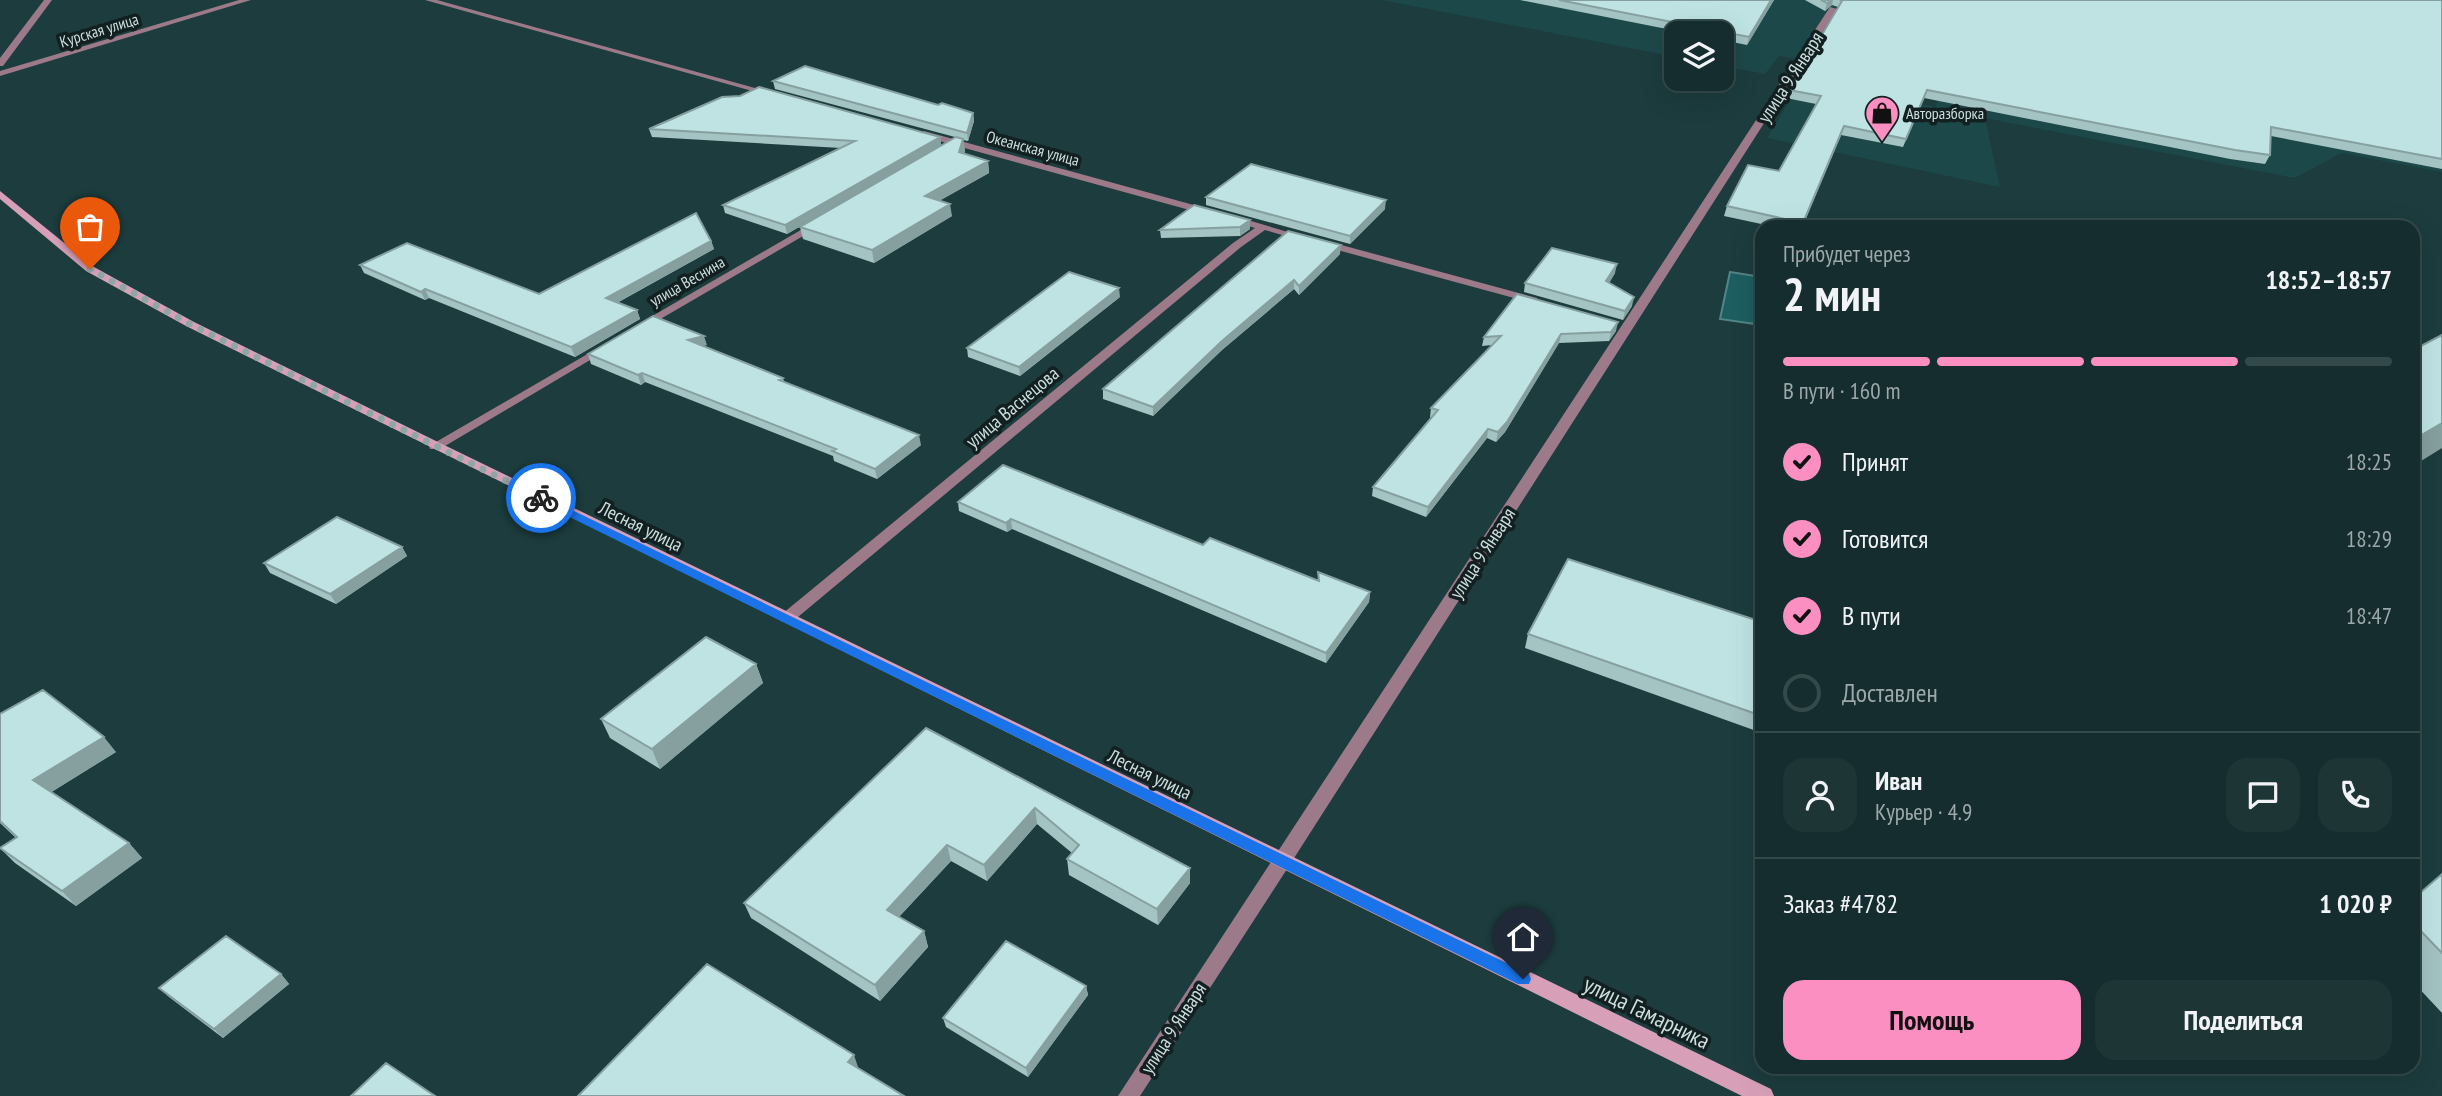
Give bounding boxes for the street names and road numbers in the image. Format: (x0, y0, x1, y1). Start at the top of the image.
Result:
street label: Курская улица (57, 9, 141, 51)
street label: улица 9 Января (1752, 27, 1828, 127)
street label: Океанская улица (984, 126, 1082, 170)
street label: улица Веснина (646, 252, 728, 310)
street label: улица Васнецова (961, 361, 1063, 453)
street label: Лесная улица (594, 495, 687, 557)
street label: улица 9 Января (1444, 503, 1520, 603)
street label: Лесная улица (1103, 743, 1196, 805)
street label: улица Гамарника (1579, 969, 1715, 1055)
street label: улица 9 Января (1135, 978, 1211, 1078)

